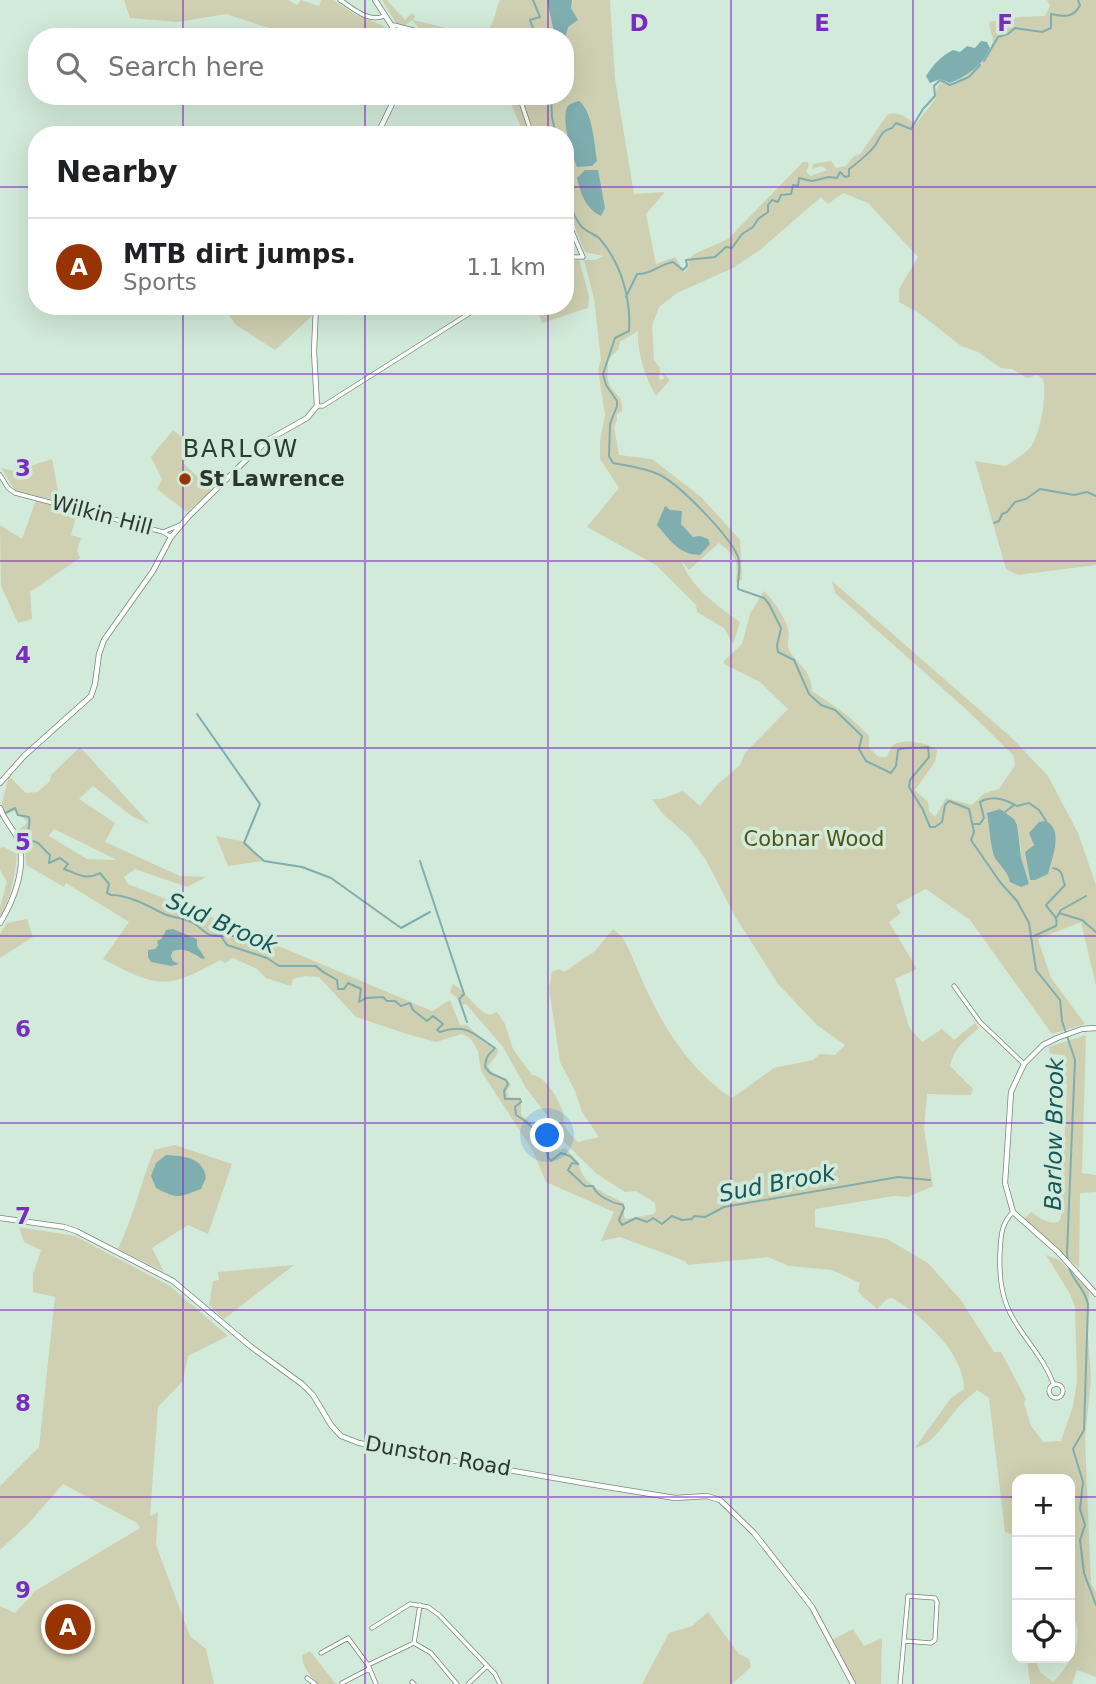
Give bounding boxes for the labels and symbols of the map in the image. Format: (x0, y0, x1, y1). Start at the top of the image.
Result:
text: D (629, 10, 649, 36)
text: E (814, 10, 830, 36)
text: F (997, 10, 1013, 36)
district label: BARLOW (183, 435, 299, 463)
text: 3 (15, 455, 31, 481)
place label: St Lawrence (199, 467, 345, 491)
marker: St Lawrence (177, 471, 193, 487)
street label: Wilkin Hill (49, 490, 155, 540)
text: 4 (15, 642, 31, 668)
park label: Cobnar Wood (744, 827, 884, 851)
text: 5 (15, 829, 31, 855)
water label: Sud Brook (163, 887, 283, 960)
text: 6 (15, 1016, 31, 1042)
water label: Barlow Brook (1040, 1056, 1068, 1211)
your location (530, 1118, 564, 1152)
water label: Sud Brook (717, 1159, 839, 1207)
text: 7 (15, 1203, 31, 1229)
text: 8 (15, 1390, 31, 1416)
street label: Dunston Road (363, 1431, 513, 1481)
text: 9 (15, 1577, 31, 1603)
pin: A (45, 1601, 91, 1653)

